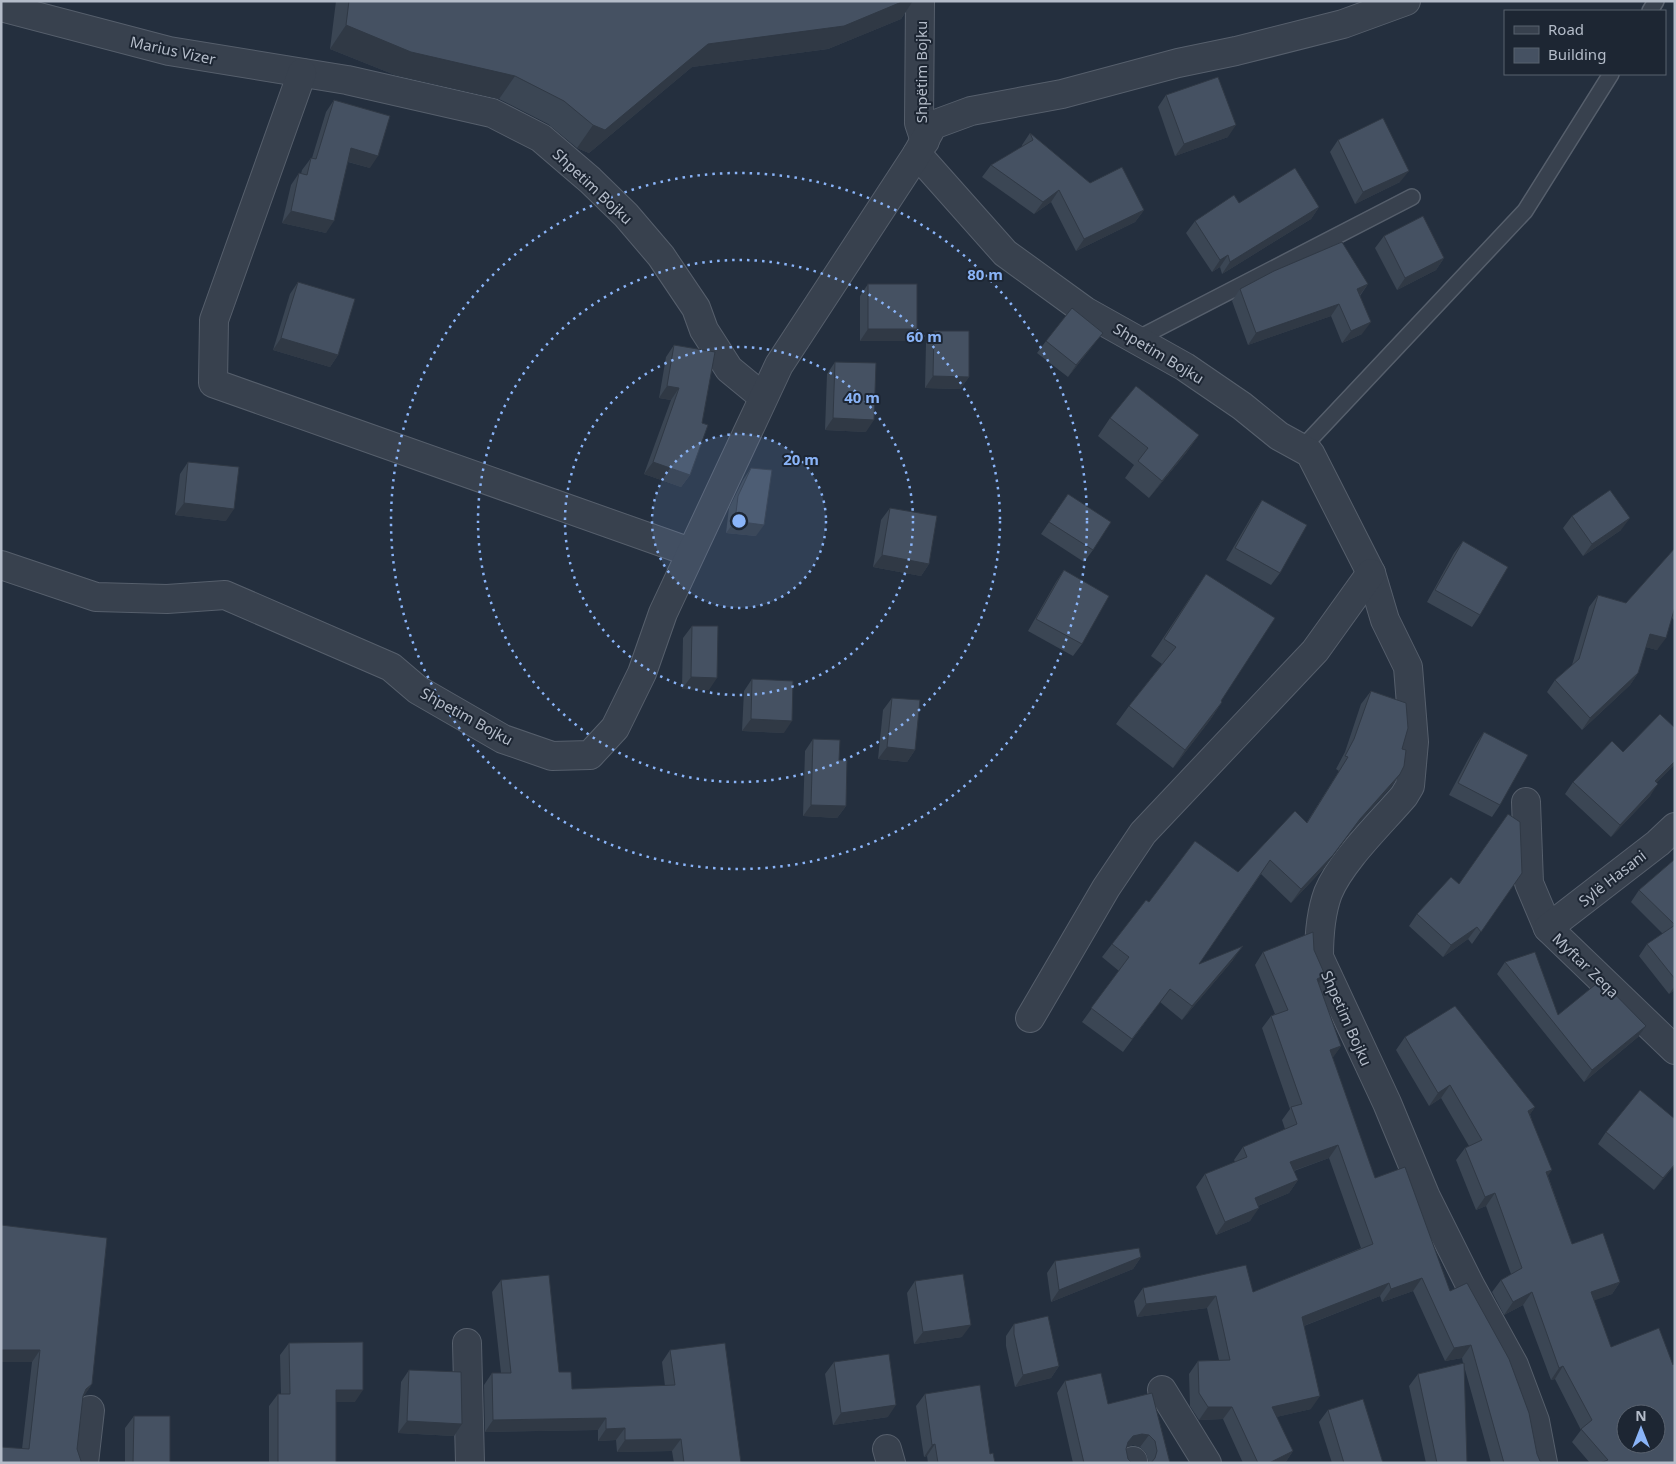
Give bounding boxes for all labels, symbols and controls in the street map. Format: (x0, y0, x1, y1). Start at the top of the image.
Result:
legend (1504, 10, 1666, 75)
text: Road (1548, 19, 1584, 39)
street label: Shpëtim Bojku (911, 21, 931, 123)
street label: Marius Vizer (128, 31, 218, 69)
text: Building (1548, 44, 1606, 64)
street label: Shpetim Bojku (549, 144, 637, 228)
text: 80 m (967, 264, 1003, 284)
street label: Shpetim Bojku (1110, 318, 1208, 388)
text: 60 m (906, 326, 942, 346)
text: 40 m (844, 387, 880, 407)
text: 20 m (783, 449, 819, 469)
centre of rings (730, 512, 748, 530)
street label: Shpetim Bojku (417, 682, 517, 750)
street label: Sylë Hasani (1574, 845, 1650, 911)
street label: Myftar Zeqa (1548, 928, 1624, 1002)
street label: Shpetim Bojku (1317, 967, 1377, 1069)
north arrow (1616, 1404, 1666, 1454)
text: N (1635, 1406, 1647, 1425)

